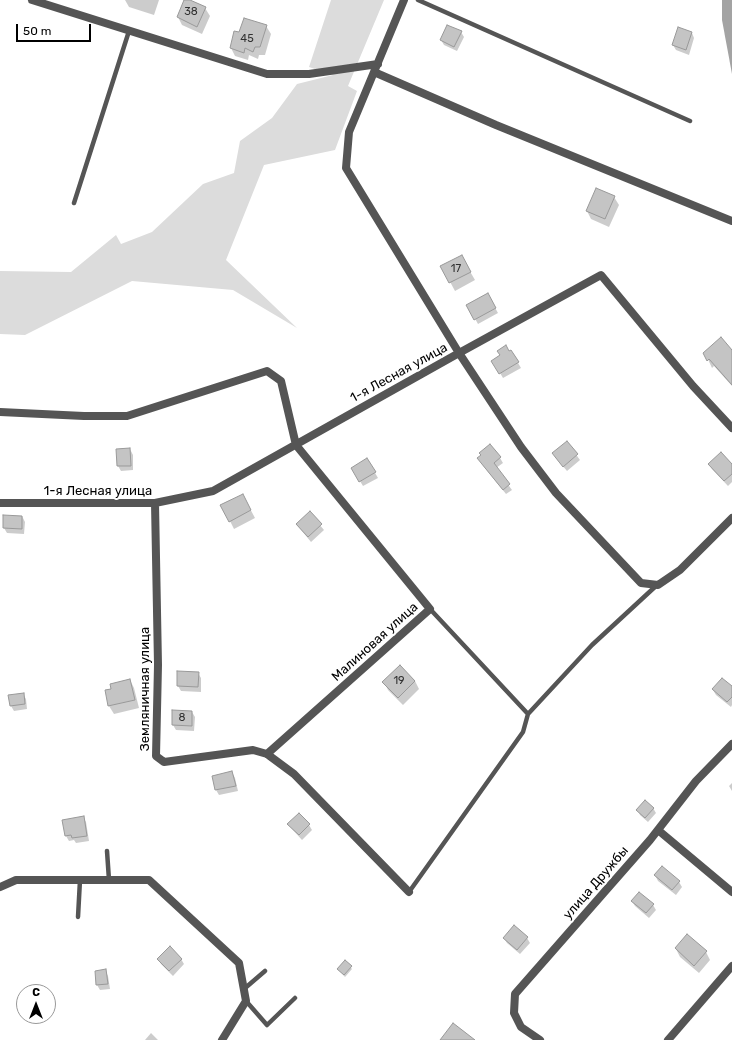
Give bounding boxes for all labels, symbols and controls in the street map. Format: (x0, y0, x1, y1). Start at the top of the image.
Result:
house number: 38 (184, 5, 198, 19)
scale bar (18, 16, 93, 42)
text: 50 m (23, 24, 51, 38)
house number: 45 (240, 32, 254, 46)
house number: 17 (451, 262, 461, 276)
street label: 1-я Лесная улица (348, 340, 450, 406)
street label: 1-я Лесная улица (44, 483, 152, 499)
street label: Малиновая улица (329, 599, 421, 685)
street label: Земляничная улица (137, 627, 153, 751)
house number: 19 (393, 674, 405, 688)
house number: 8 (179, 711, 185, 725)
street label: улица Дружбы (560, 843, 632, 923)
north arrow (16, 984, 56, 1024)
text: С (32, 986, 40, 999)

